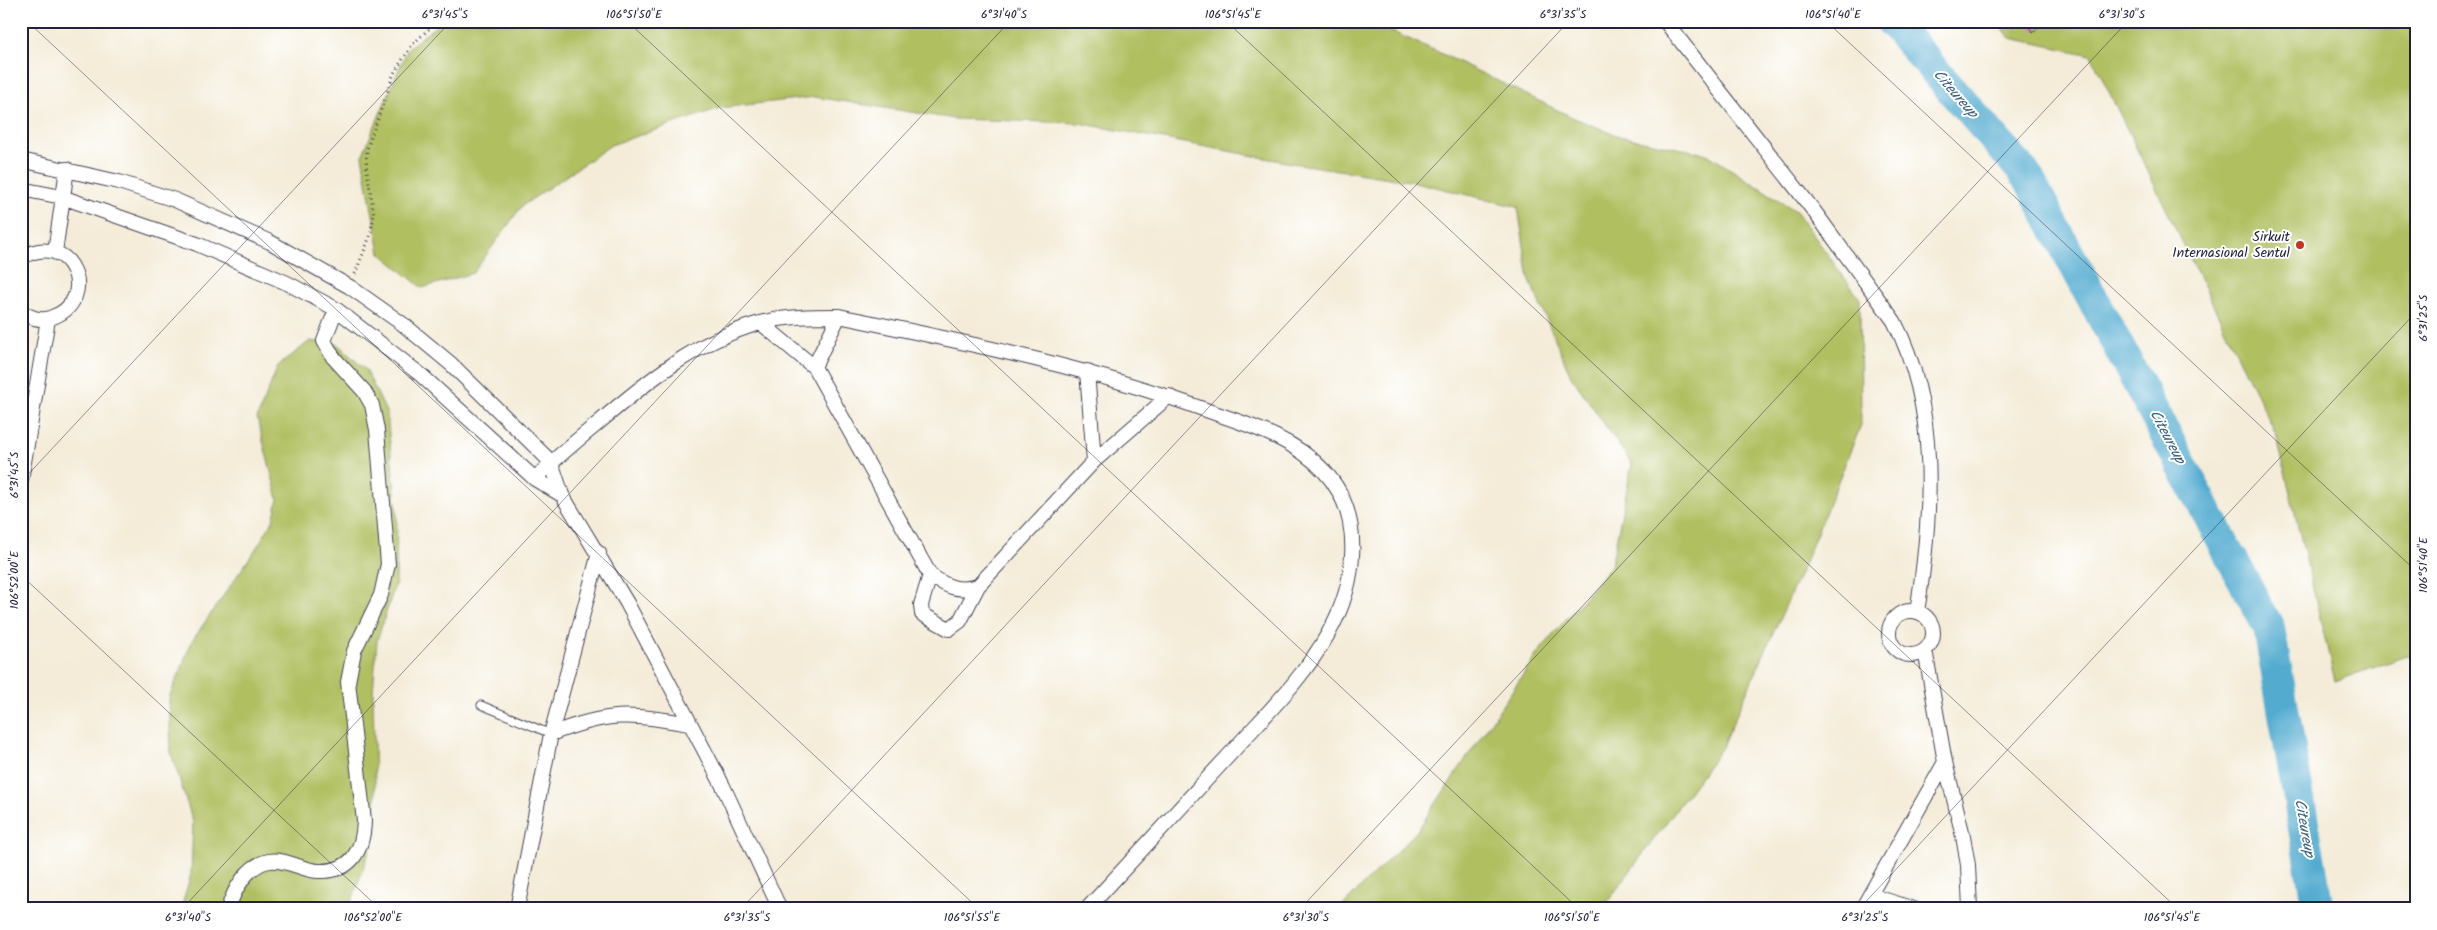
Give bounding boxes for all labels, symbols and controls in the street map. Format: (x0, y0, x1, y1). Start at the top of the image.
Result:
text: 6°31'45"S (422, 5, 469, 24)
text: 106°51'50"E (606, 5, 663, 24)
text: 6°31'40"S (981, 5, 1028, 24)
text: 106°51'45"E (1205, 5, 1262, 24)
text: 6°31'35"S (1540, 5, 1587, 24)
text: 106°51'40"E (1805, 5, 1862, 24)
text: 6°31'30"S (2099, 5, 2146, 24)
water label: Citeureup (1927, 64, 1984, 125)
place label: Sirkuit Internasional Sentul (2172, 226, 2291, 264)
marker: Sirkuit Internasional Sentul (2294, 239, 2306, 251)
text: 6°31'25"S (2414, 294, 2433, 341)
water label: Citeureup (2143, 406, 2192, 470)
text: 6°31'45"S (5, 451, 24, 498)
text: 106°51'40"E (2414, 536, 2433, 593)
text: 106°52'00"E (5, 550, 24, 609)
water label: Citeureup (2287, 797, 2321, 861)
text: 6°31'40"S (165, 908, 212, 927)
text: 106°52'00"E (344, 908, 403, 927)
text: 6°31'35"S (724, 908, 771, 927)
text: 106°51'55"E (944, 908, 1001, 927)
text: 6°31'30"S (1283, 908, 1330, 927)
text: 106°51'50"E (1544, 908, 1601, 927)
text: 6°31'25"S (1842, 908, 1889, 927)
text: 106°51'45"E (2144, 908, 2201, 927)

